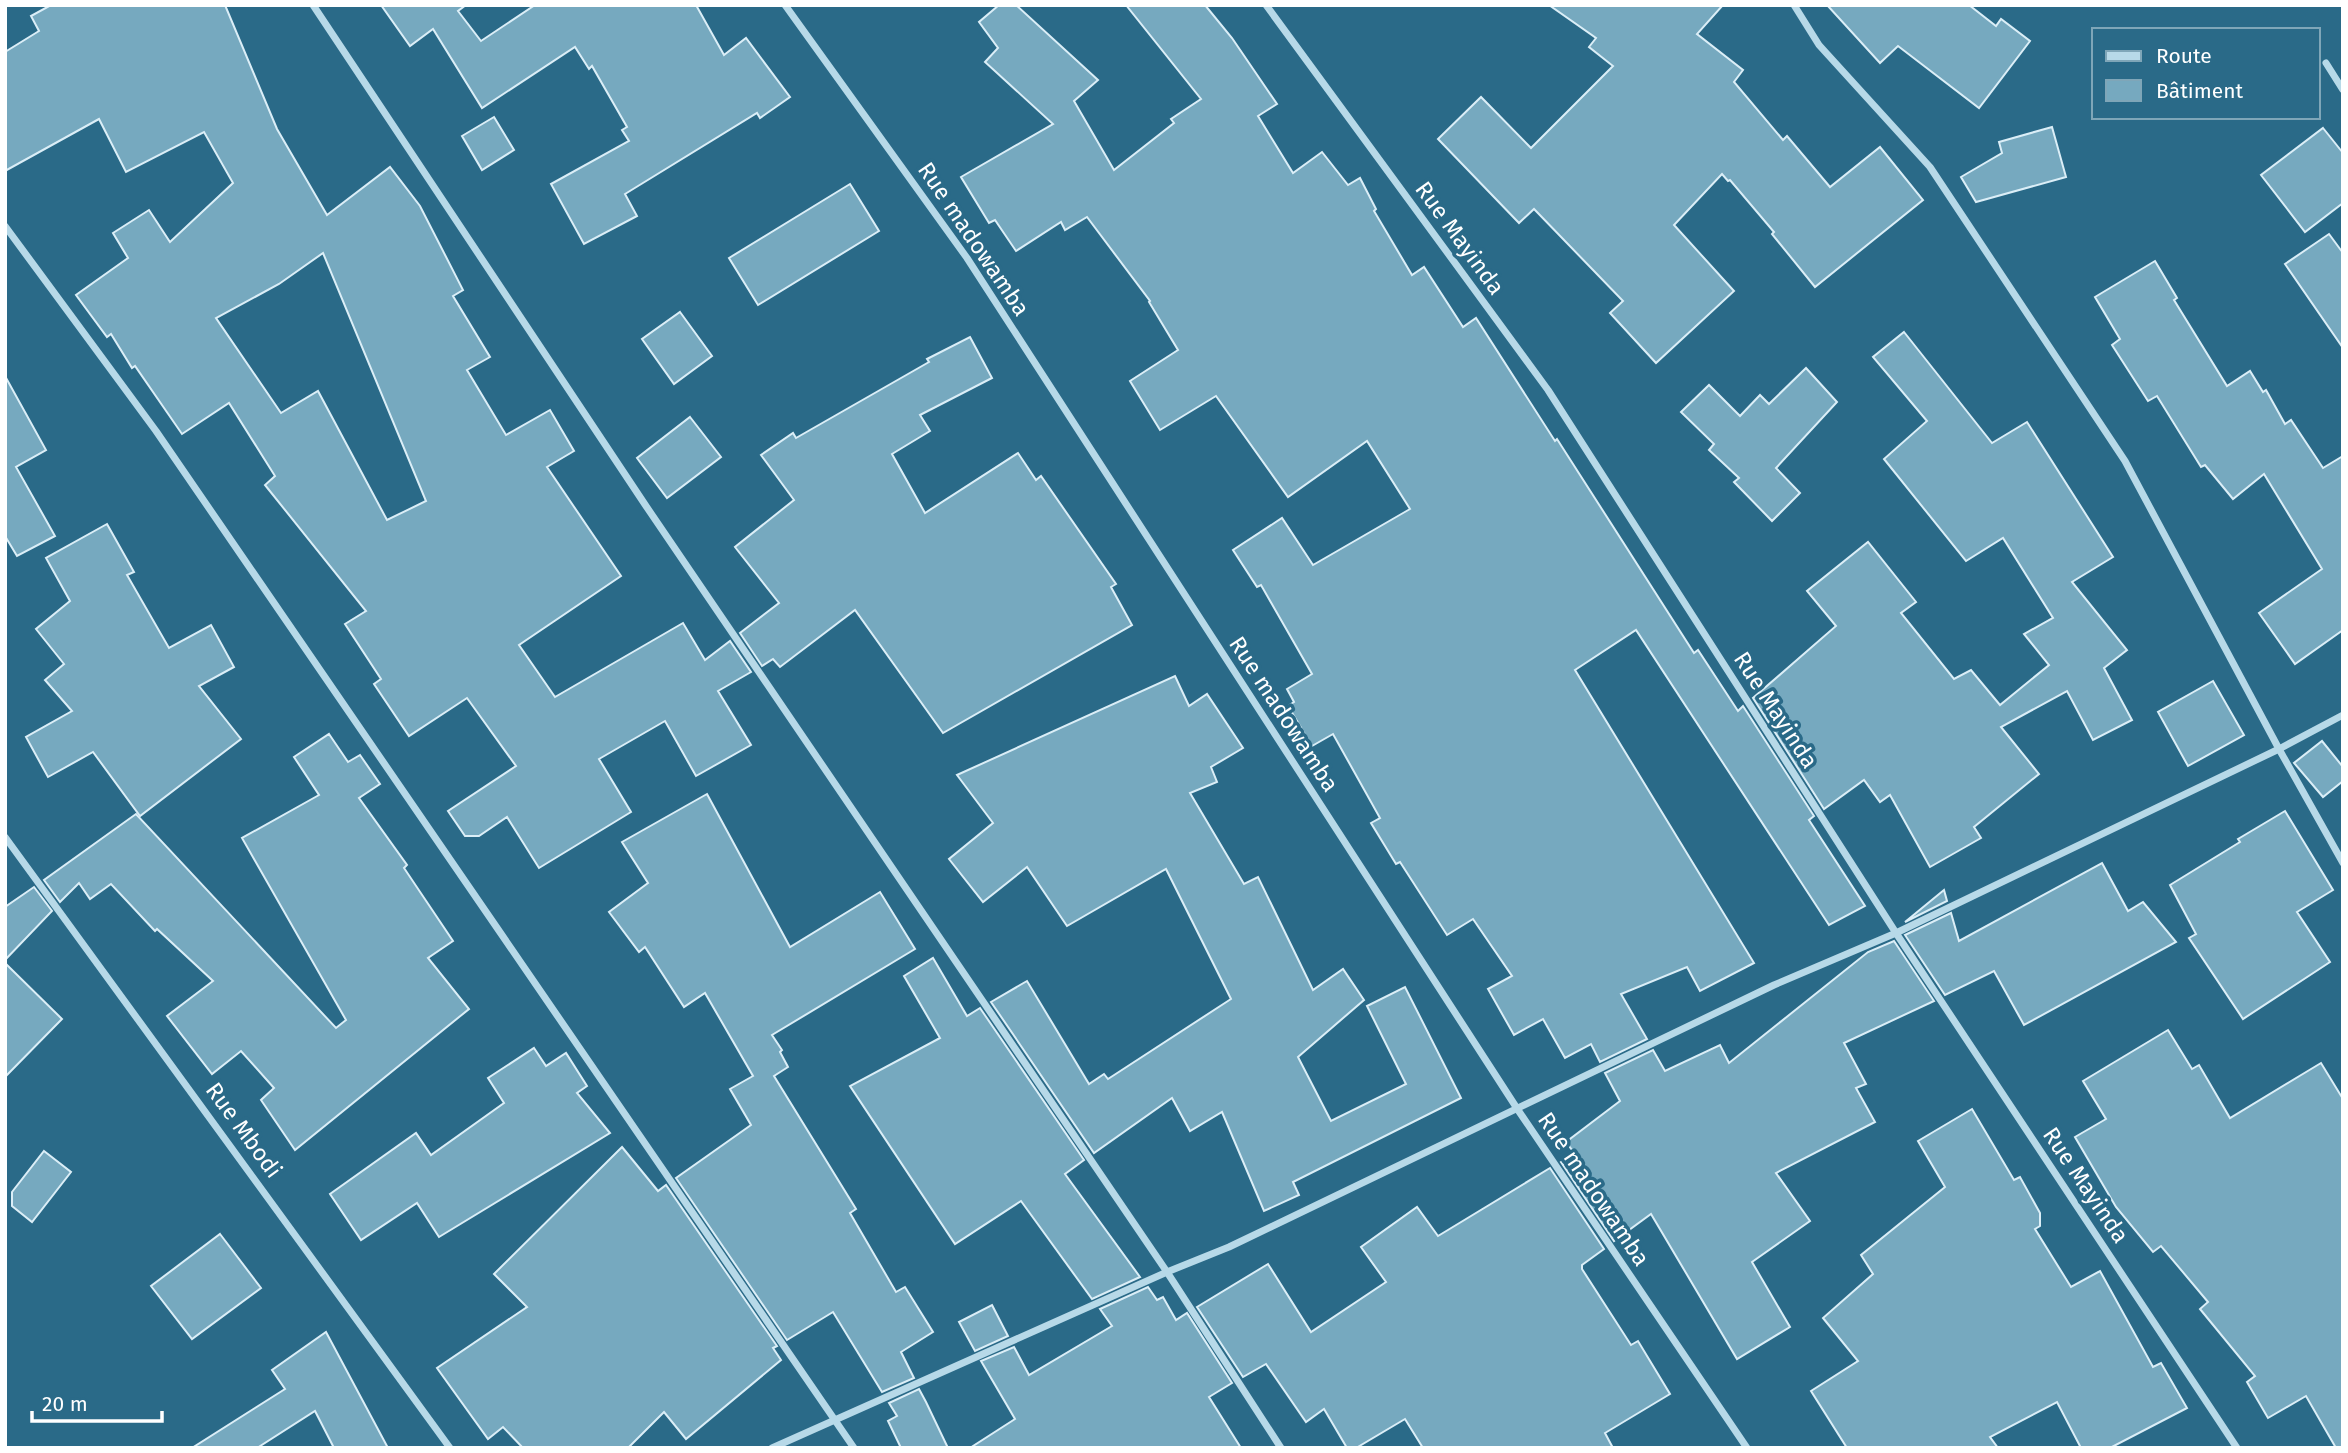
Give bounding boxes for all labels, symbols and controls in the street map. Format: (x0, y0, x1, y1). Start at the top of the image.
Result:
legend (2092, 28, 2320, 119)
text: Route (2156, 43, 2212, 69)
text: Bâtiment (2156, 78, 2243, 104)
street label: Rue madowamba (912, 157, 1036, 321)
street label: Rue Mayinda (1409, 176, 1511, 300)
street label: Rue madowamba (1223, 631, 1345, 797)
street label: Rue Mayinda (1728, 646, 1824, 774)
street label: Rue Mbodi (200, 1077, 288, 1183)
street label: Rue madowamba (1532, 1107, 1656, 1271)
street label: Rue Mayinda (2037, 1122, 2135, 1248)
scale bar (32, 1380, 161, 1424)
text: 20 m (42, 1391, 88, 1417)

